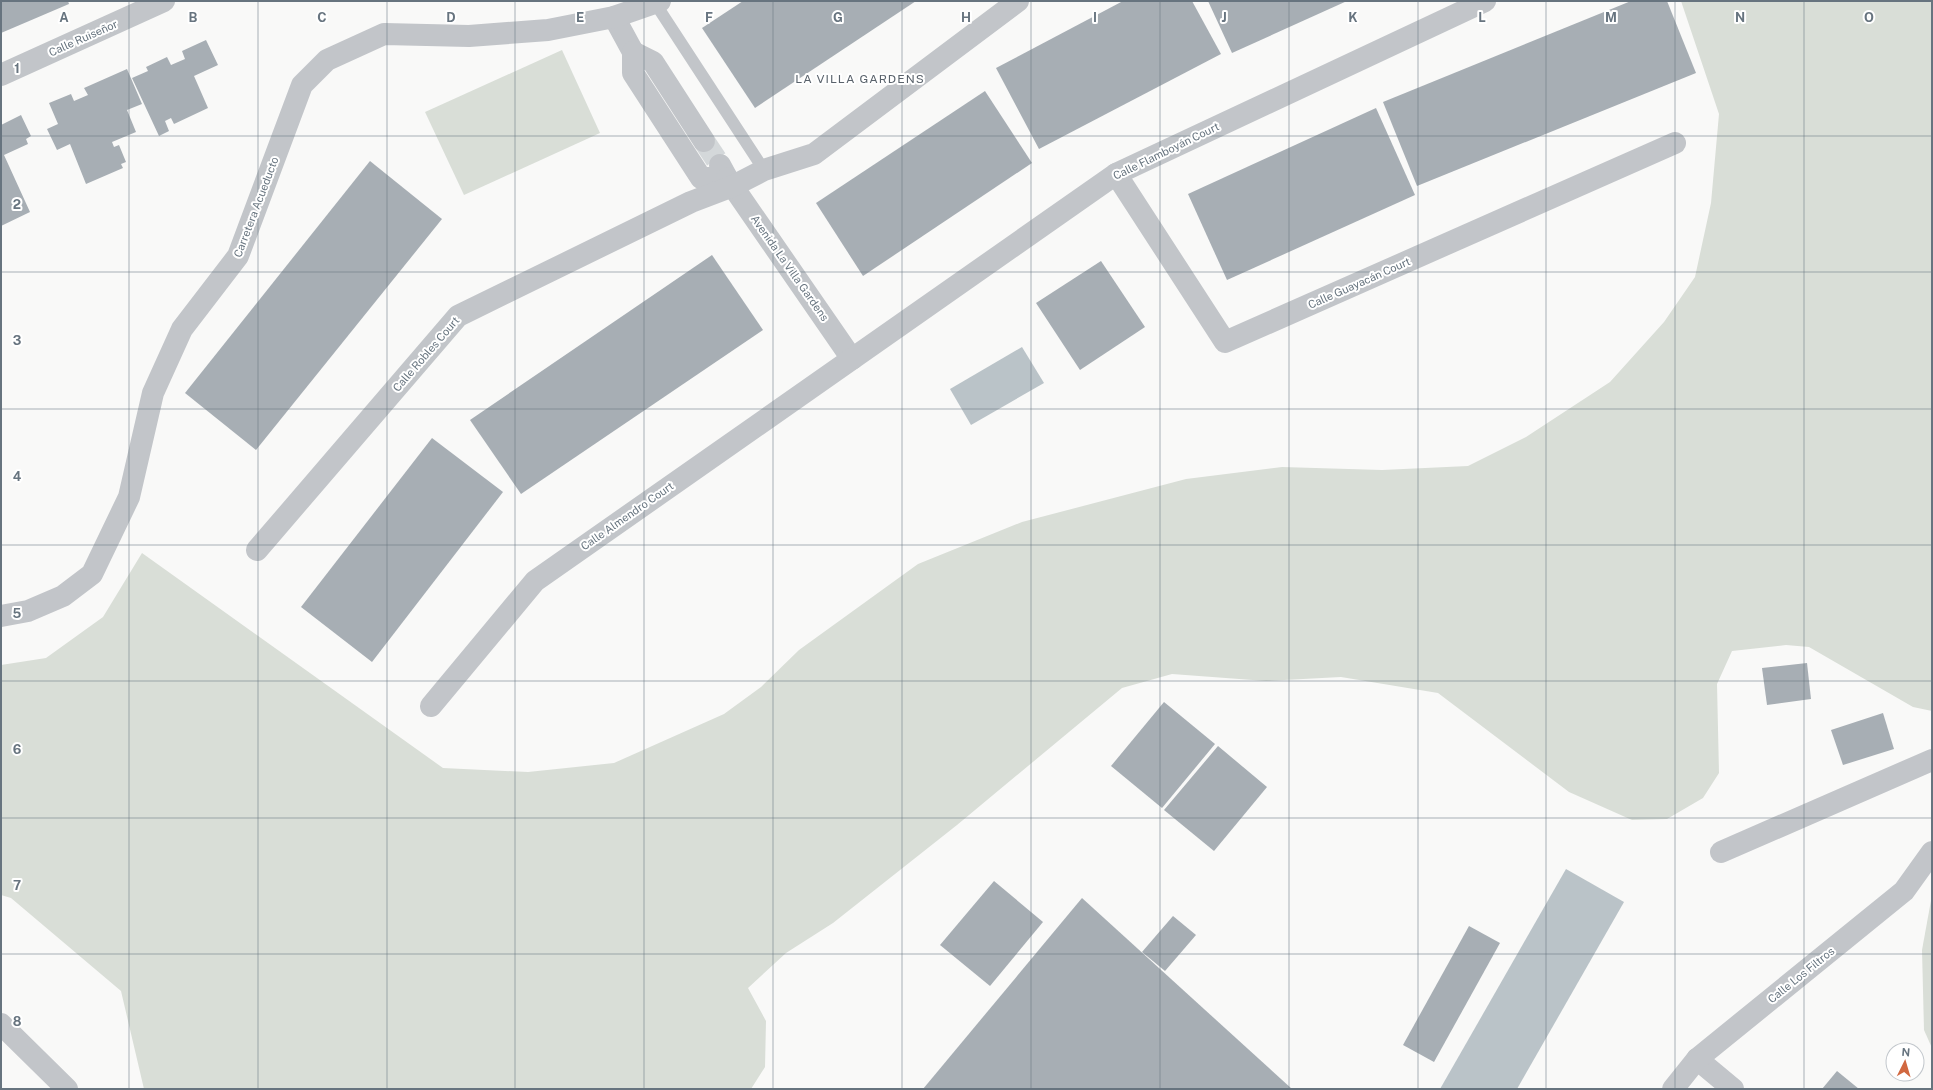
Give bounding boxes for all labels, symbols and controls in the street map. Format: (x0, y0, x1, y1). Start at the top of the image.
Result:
text: A (59, 10, 69, 25)
text: B (189, 10, 198, 25)
text: C (317, 10, 327, 25)
text: D (446, 10, 456, 25)
text: E (576, 10, 584, 25)
text: F (705, 10, 713, 25)
text: G (833, 10, 843, 25)
text: H (961, 10, 971, 25)
text: I (1093, 10, 1097, 25)
text: J (1221, 10, 1227, 25)
text: K (1348, 10, 1358, 25)
text: L (1478, 10, 1486, 25)
text: M (1605, 10, 1617, 25)
text: N (1735, 10, 1745, 25)
text: O (1864, 10, 1874, 25)
street label: Calle Ruiseñor (47, 18, 119, 58)
text: 1 (14, 61, 20, 76)
district label: LA VILLA GARDENS (795, 72, 925, 86)
street label: Calle Flamboyán Court (1111, 120, 1221, 182)
street label: Carretera Acueducto (231, 155, 281, 259)
text: 2 (13, 197, 21, 212)
street label: Avenida La Villa Gardens (749, 213, 831, 324)
street label: Calle Guayacán Court (1306, 255, 1412, 311)
street label: Calle Robles Court (390, 314, 462, 394)
text: 3 (13, 333, 22, 348)
text: 4 (13, 469, 22, 484)
street label: Calle Almendro Court (578, 480, 676, 552)
text: 5 (13, 606, 22, 621)
text: 6 (13, 742, 22, 757)
text: 7 (13, 878, 21, 893)
street label: Calle Los Filtros (1765, 944, 1837, 1005)
text: 8 (13, 1014, 22, 1029)
north arrow (1885, 1042, 1925, 1082)
text: N (1901, 1046, 1911, 1058)

